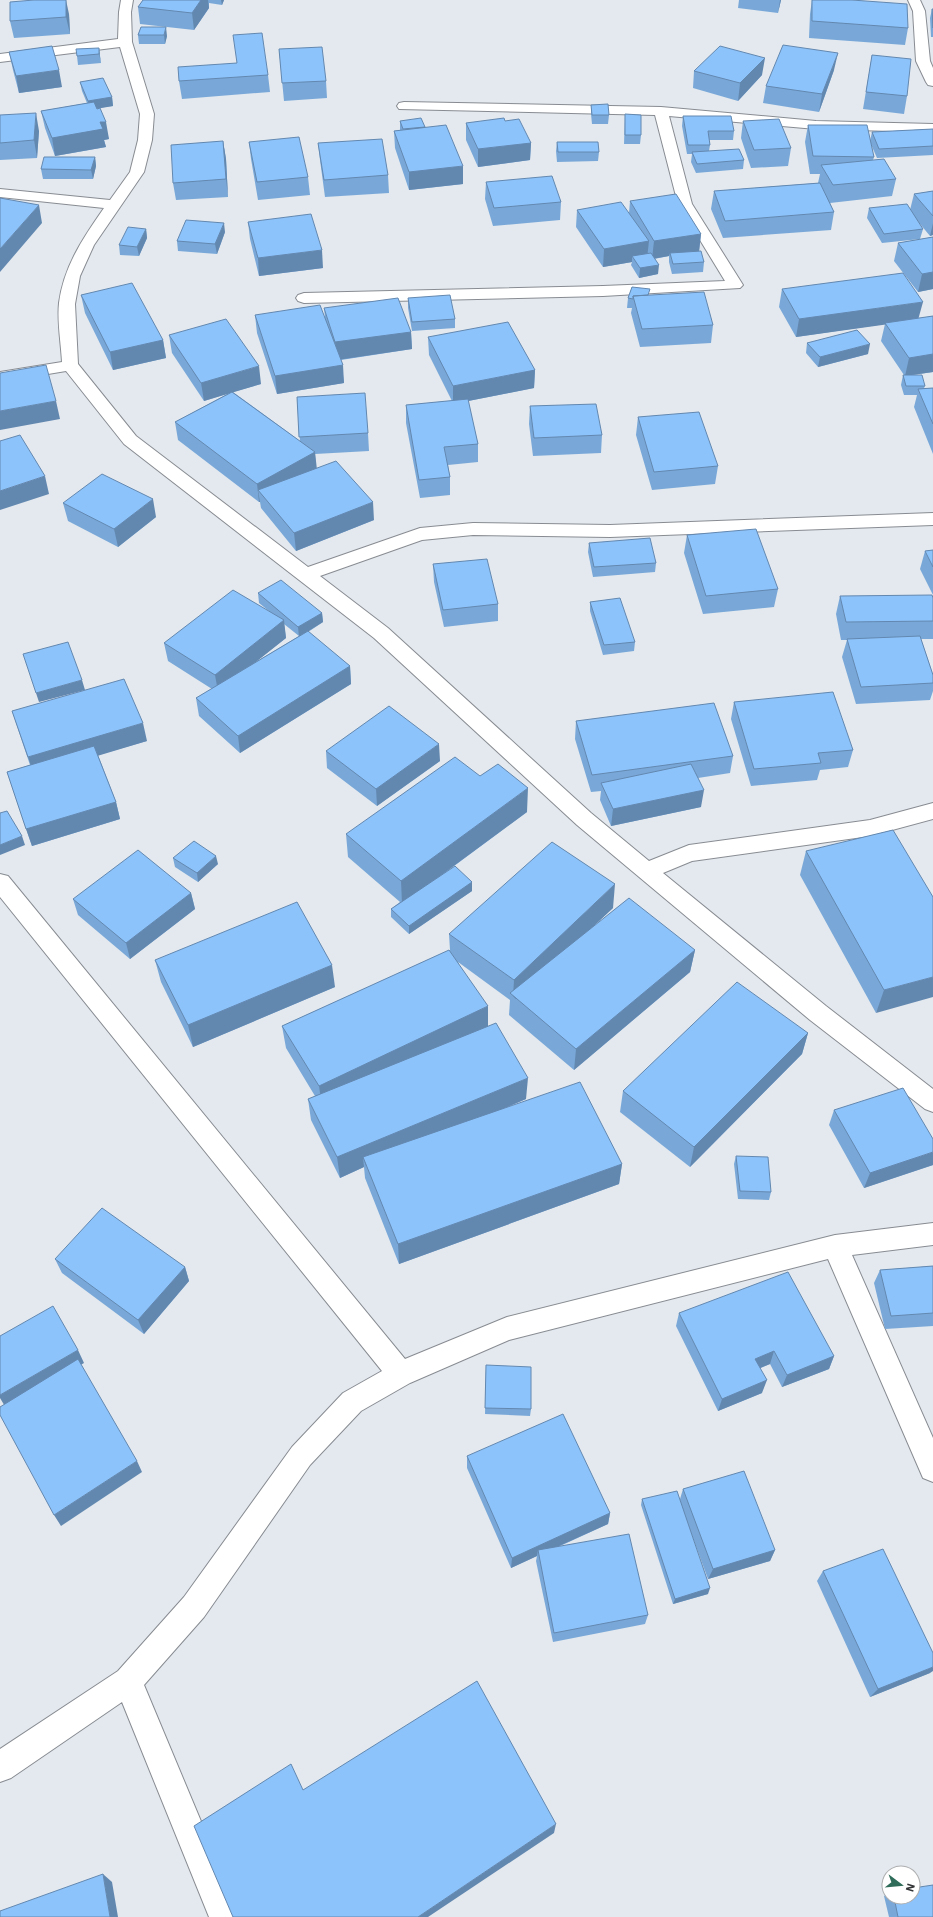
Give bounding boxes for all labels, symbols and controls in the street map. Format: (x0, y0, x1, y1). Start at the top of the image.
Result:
north arrow (881, 1865, 921, 1905)
text: N (903, 1882, 918, 1894)

